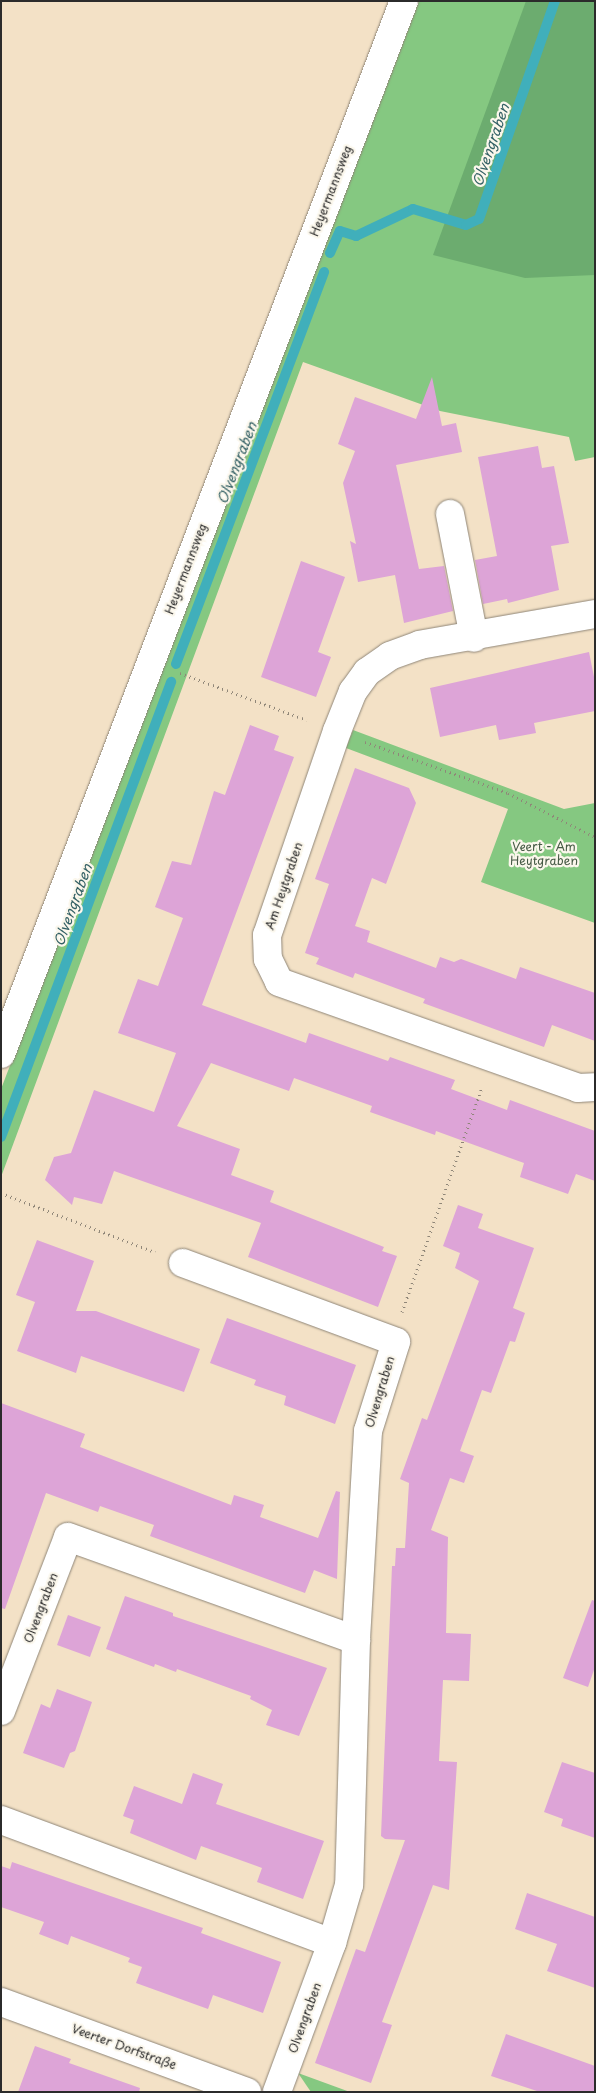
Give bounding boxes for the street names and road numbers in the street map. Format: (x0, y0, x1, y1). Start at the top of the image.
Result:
street label: Heyermannsweg (307, 144, 355, 238)
street label: Heyermannsweg (162, 522, 210, 616)
street label: Am Heytgraben (262, 840, 306, 932)
street label: Olvengraben (362, 1355, 398, 1429)
street label: Olvengraben (21, 1571, 61, 1645)
street label: Olvengraben (286, 1981, 324, 2055)
street label: Veerter Dorfstraße (70, 2021, 178, 2073)

